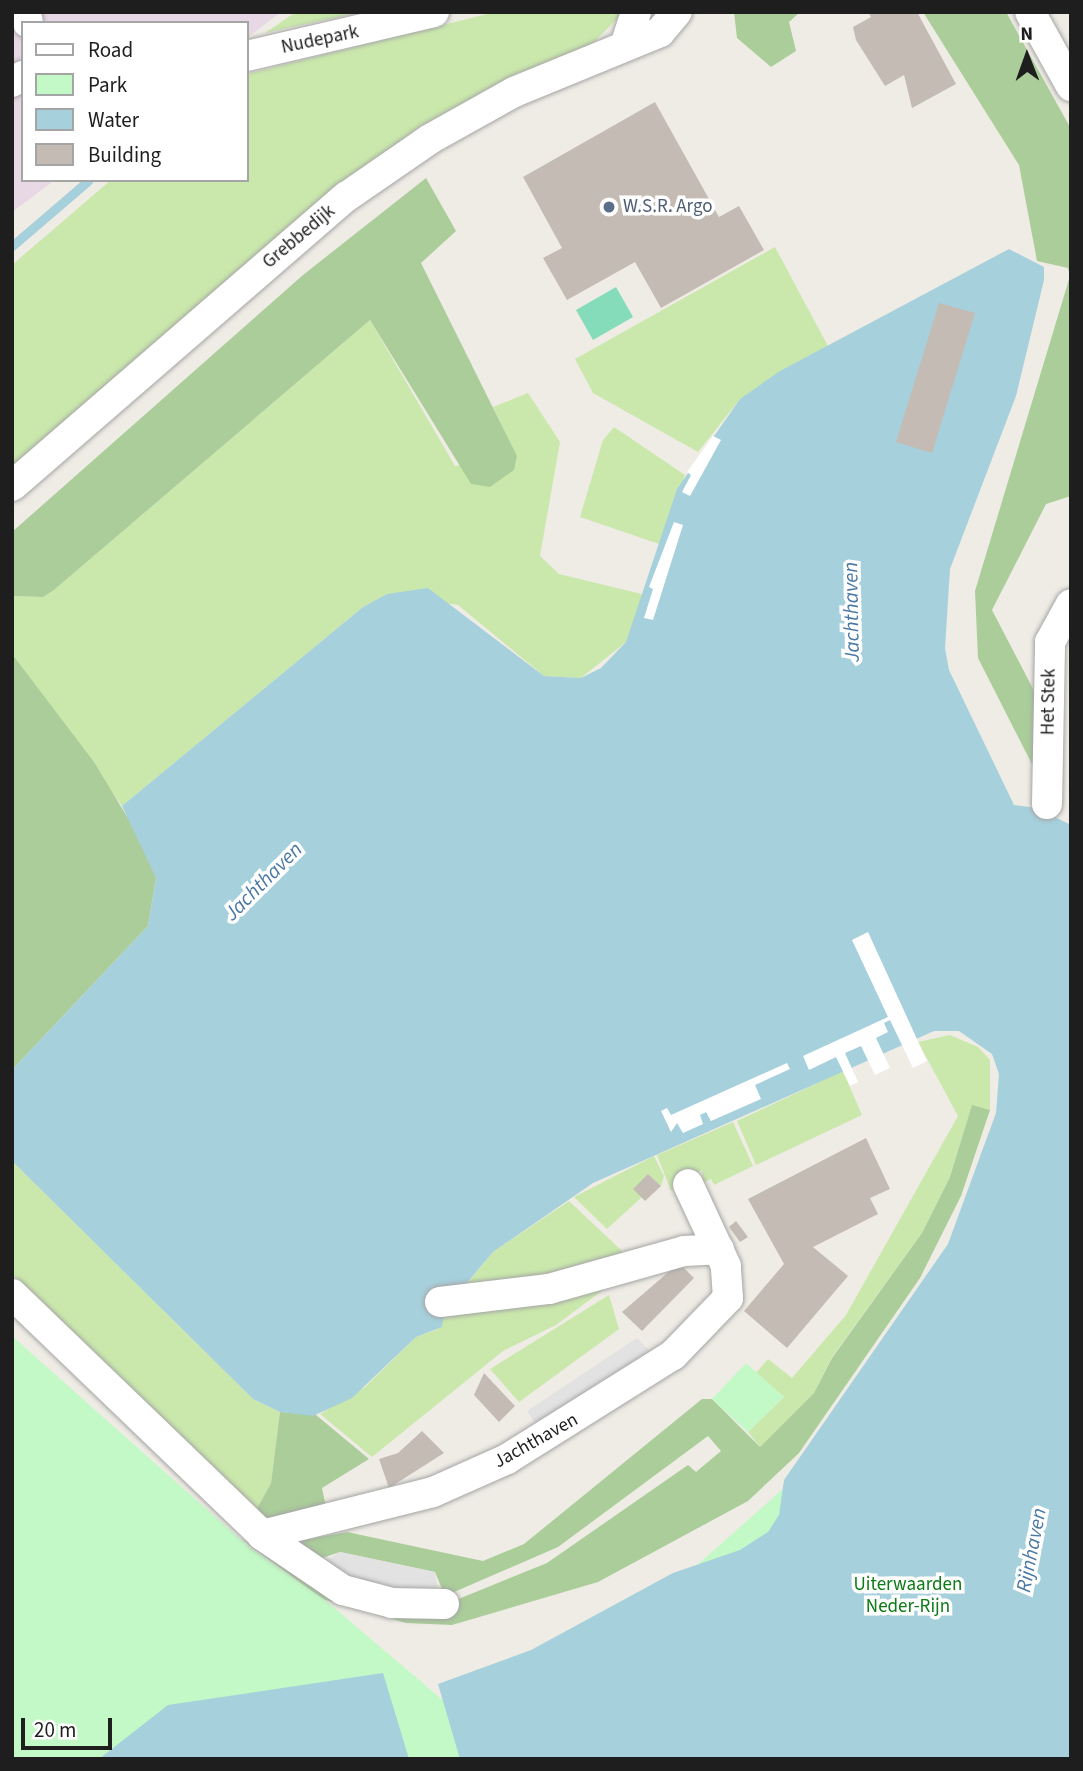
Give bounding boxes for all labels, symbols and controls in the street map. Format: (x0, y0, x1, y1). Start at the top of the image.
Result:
legend (21, 21, 248, 182)
street label: Nudepark (279, 21, 361, 59)
north arrow (992, 21, 1062, 91)
text: N (1020, 21, 1033, 48)
text: Road (88, 35, 133, 65)
text: Park (88, 70, 127, 100)
text: Water (88, 105, 139, 135)
text: Building (88, 140, 161, 170)
place label: W.S.R. Argo (623, 196, 713, 218)
marker: W.S.R. Argo (601, 199, 617, 215)
street label: Grebbedijk (258, 200, 340, 274)
water label: Jachthaven (838, 562, 864, 662)
street label: Het Stek (1037, 669, 1061, 735)
water label: Jachthaven (219, 837, 307, 925)
street label: Jachthaven (490, 1409, 582, 1473)
water label: Rijnhaven (1010, 1506, 1052, 1594)
park label: Uiterwaarden Neder-Rijn (854, 1574, 962, 1618)
scale bar (24, 1704, 116, 1748)
text: 20 m (34, 1715, 76, 1745)

